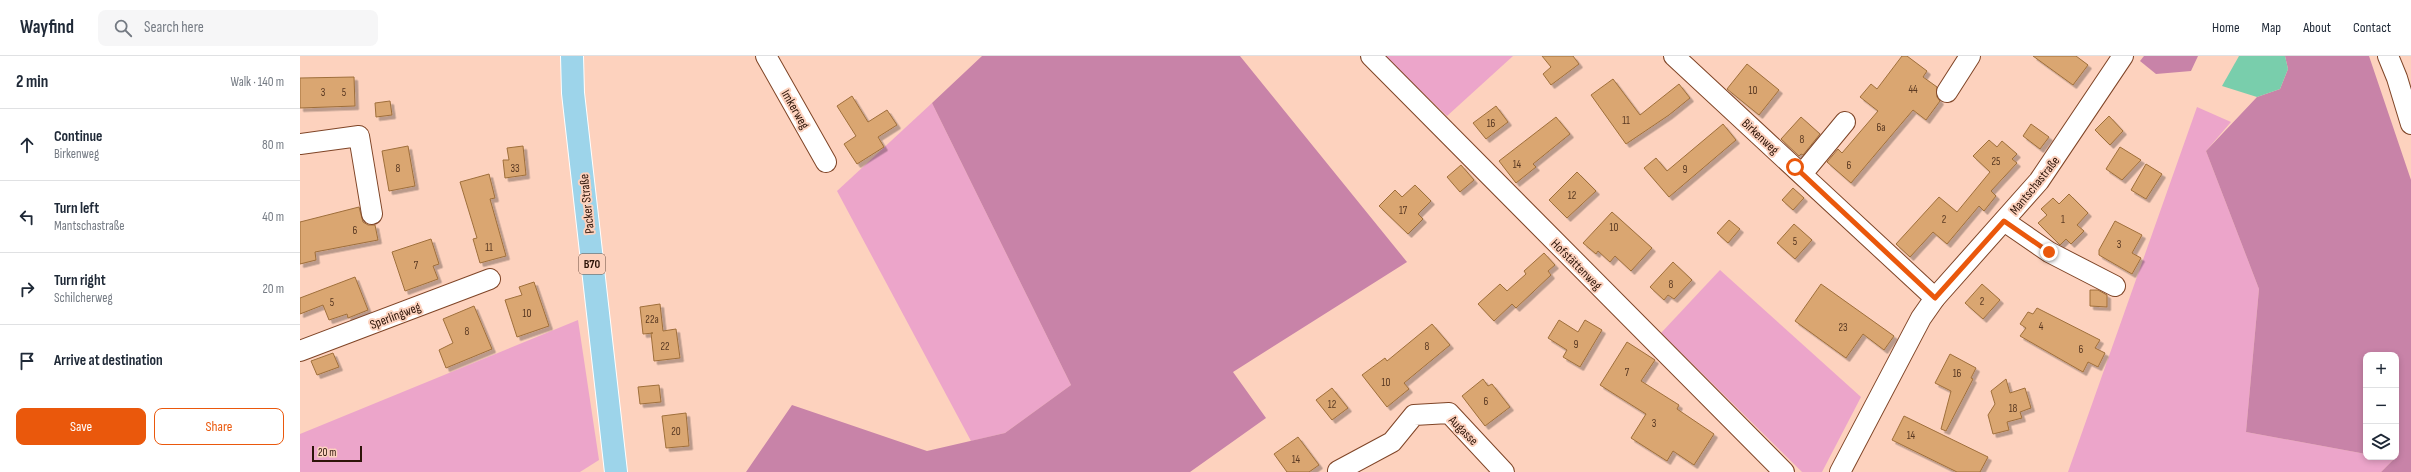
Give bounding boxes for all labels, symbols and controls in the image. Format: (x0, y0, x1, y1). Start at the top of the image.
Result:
search box (98, 10, 378, 46)
text: Wayfind (20, 16, 74, 39)
icon: search (112, 17, 134, 39)
text: Search here (144, 18, 204, 37)
text: Home (2212, 19, 2240, 36)
text: Map (2262, 19, 2281, 36)
text: About (2303, 19, 2331, 36)
text: Contact (2353, 19, 2391, 36)
text: 2 min (16, 72, 48, 92)
text: Walk · 140 m (231, 74, 284, 90)
house number: 44 (1908, 83, 1918, 96)
house number: 10 (1749, 84, 1757, 97)
house number: 3 (321, 86, 326, 99)
house number: 5 (342, 86, 346, 99)
street label: Imkerweg (778, 87, 813, 132)
house number: 11 (1622, 114, 1630, 127)
street label: Birkenweg (1738, 115, 1782, 158)
house number: 16 (1487, 117, 1496, 130)
house number: 6a (1876, 121, 1886, 134)
text: Continue (54, 127, 103, 146)
house number: 8 (1800, 133, 1805, 146)
icon: ahead (16, 134, 38, 156)
text: 80 m (262, 137, 284, 153)
text: Birkenweg (54, 146, 99, 162)
street label: Mantschastraße (2006, 153, 2063, 218)
house number: 25 (1992, 155, 2000, 168)
house number: 14 (1513, 158, 1522, 171)
route start (1786, 158, 1804, 176)
house number: 6 (1847, 159, 1852, 172)
house number: 8 (396, 162, 401, 175)
house number: 33 (510, 162, 520, 175)
house number: 9 (1683, 163, 1688, 176)
street label: Packer Straße (576, 173, 598, 235)
house number: 12 (1568, 189, 1577, 202)
text: Turn left (54, 199, 99, 218)
house number: 17 (1399, 204, 1408, 217)
icon: left (16, 206, 38, 228)
text: 40 m (262, 209, 284, 225)
house number: 2 (1942, 213, 1947, 226)
house number: 1 (2061, 213, 2065, 226)
text: Mantschastraße (54, 218, 125, 234)
house number: 10 (1610, 221, 1618, 234)
house number: 6 (353, 224, 358, 237)
house number: 5 (1793, 235, 1797, 248)
street label: Hofstättenweg (1547, 236, 1605, 294)
house number: 3 (2117, 238, 2122, 251)
house number: 11 (485, 241, 493, 254)
route end (2040, 243, 2058, 261)
road number: B70 (579, 254, 605, 274)
house number: 7 (414, 259, 419, 272)
text: Turn right (54, 271, 106, 290)
icon: right (16, 278, 38, 300)
house number: 8 (1669, 278, 1674, 291)
text: 20 m (262, 281, 284, 297)
text: Schilcherweg (54, 290, 113, 306)
house number: 2 (1980, 295, 1985, 308)
house number: 5 (330, 296, 334, 309)
street label: Sperlingweg (368, 299, 423, 333)
house number: 10 (523, 307, 531, 320)
house number: 22a (645, 313, 659, 326)
house number: 4 (2039, 320, 2044, 333)
house number: 23 (1838, 321, 1848, 334)
house number: 8 (465, 325, 470, 338)
house number: 9 (1574, 338, 1579, 351)
house number: 22 (660, 340, 670, 353)
house number: 8 (1425, 340, 1430, 353)
house number: 6 (2079, 343, 2084, 356)
icon: arrive (16, 350, 38, 372)
text: Arrive at destination (54, 351, 163, 370)
map controls (2363, 352, 2399, 460)
button: + (2363, 352, 2399, 388)
house number: 7 (1625, 366, 1630, 379)
house number: 16 (1953, 367, 1962, 380)
house number: 10 (1382, 376, 1390, 389)
button: − (2363, 388, 2399, 424)
house number: 6 (1484, 395, 1489, 408)
house number: 12 (1328, 398, 1337, 411)
house number: 18 (2009, 402, 2018, 415)
button: Save (16, 408, 146, 445)
button: Share (154, 408, 284, 445)
street label: Augasse (1444, 412, 1481, 449)
house number: 3 (1652, 417, 1657, 430)
button: layers (2363, 424, 2399, 460)
house number: 20 (671, 425, 681, 438)
house number: 14 (1907, 429, 1916, 442)
scale bar (312, 444, 362, 463)
text: 20 m (318, 446, 336, 459)
house number: 14 (1292, 453, 1301, 466)

